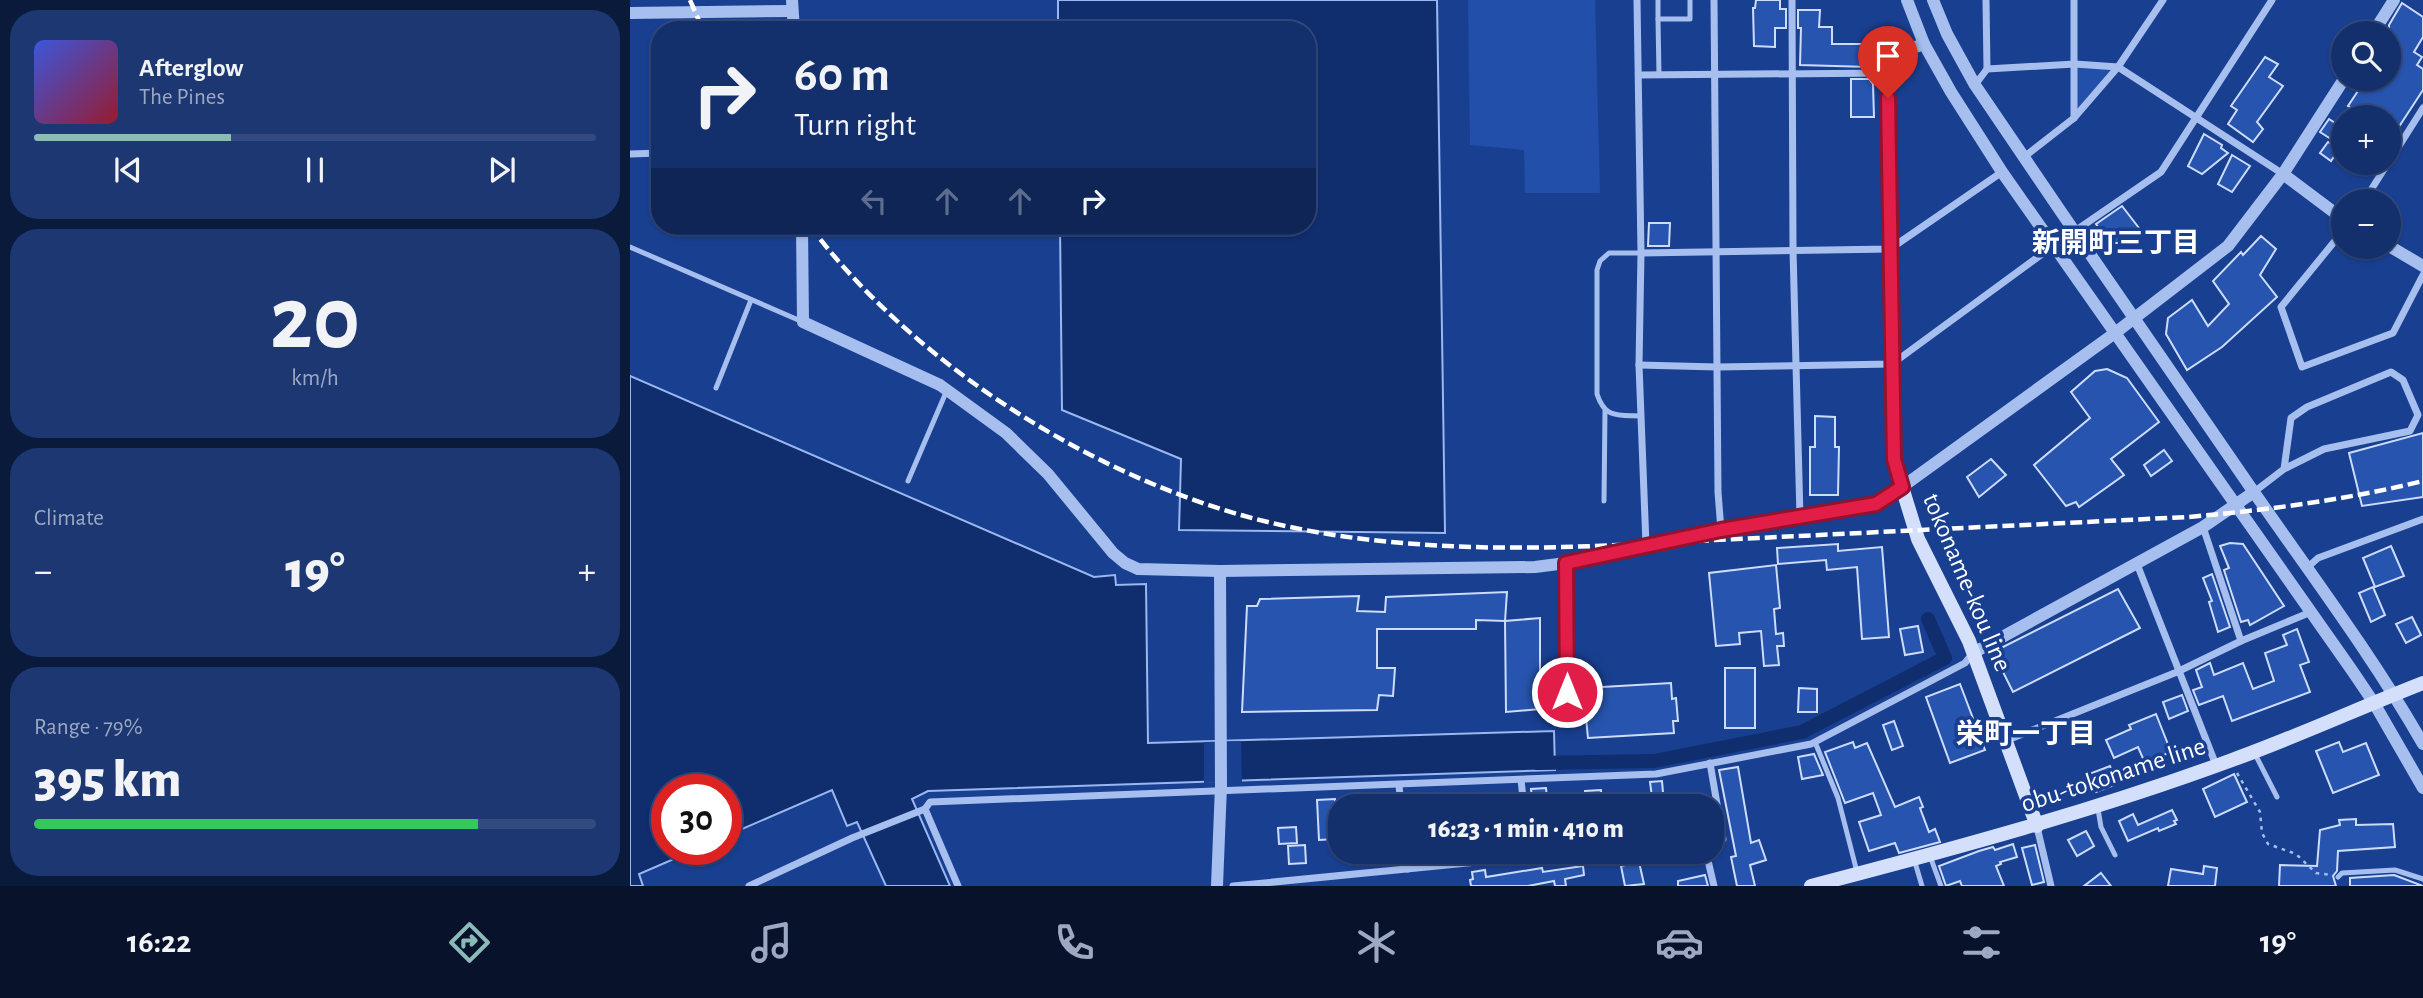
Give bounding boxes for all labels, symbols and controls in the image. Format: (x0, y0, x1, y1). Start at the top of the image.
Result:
map controls (2331, 21, 2401, 259)
button: search (2331, 21, 2401, 91)
pin (1858, 26, 1918, 98)
icon: arrive (1869, 37, 1907, 75)
icon: right (679, 49, 770, 140)
text: 60 m (794, 51, 890, 100)
text: Afterglow (139, 55, 243, 81)
text: The Pines (139, 86, 225, 109)
button: + (2331, 105, 2401, 175)
text: Turn right (794, 109, 916, 141)
icon: previous (109, 151, 147, 189)
icon: pause (296, 151, 334, 189)
icon: next (483, 151, 521, 189)
icon: left (855, 182, 893, 220)
icon: ahead (928, 182, 966, 220)
icon: ahead (1001, 182, 1039, 220)
icon: right (1074, 182, 1112, 220)
button: − (2331, 189, 2401, 259)
district label: 新開町三丁目 (2032, 228, 2200, 258)
text: 20 (270, 274, 360, 365)
text: km/h (291, 367, 339, 390)
street label: tokoname-kou line (1918, 490, 2016, 675)
text: Climate (34, 507, 104, 530)
text: 19° (285, 545, 345, 597)
text: − (34, 553, 52, 591)
text: + (578, 553, 596, 591)
position arrow (1530, 655, 1604, 729)
text: Range · 79% (34, 716, 143, 739)
district label: 栄町一丁目 (1956, 719, 2096, 749)
street label: obu-tokoname line (2018, 733, 2209, 817)
text: 395 km (34, 754, 181, 806)
speed limit sign: 30 (651, 774, 742, 865)
text: 16:23 · 1 min · 410 m (1428, 816, 1624, 842)
icon: directions (445, 918, 494, 967)
icon: music (747, 918, 796, 967)
icon: phone (1050, 918, 1099, 967)
icon: climate (1352, 918, 1401, 967)
icon: car (1655, 918, 1704, 967)
icon: filters (1957, 918, 2006, 967)
text: 16:22 (127, 926, 191, 958)
text: 19° (2260, 926, 2296, 958)

